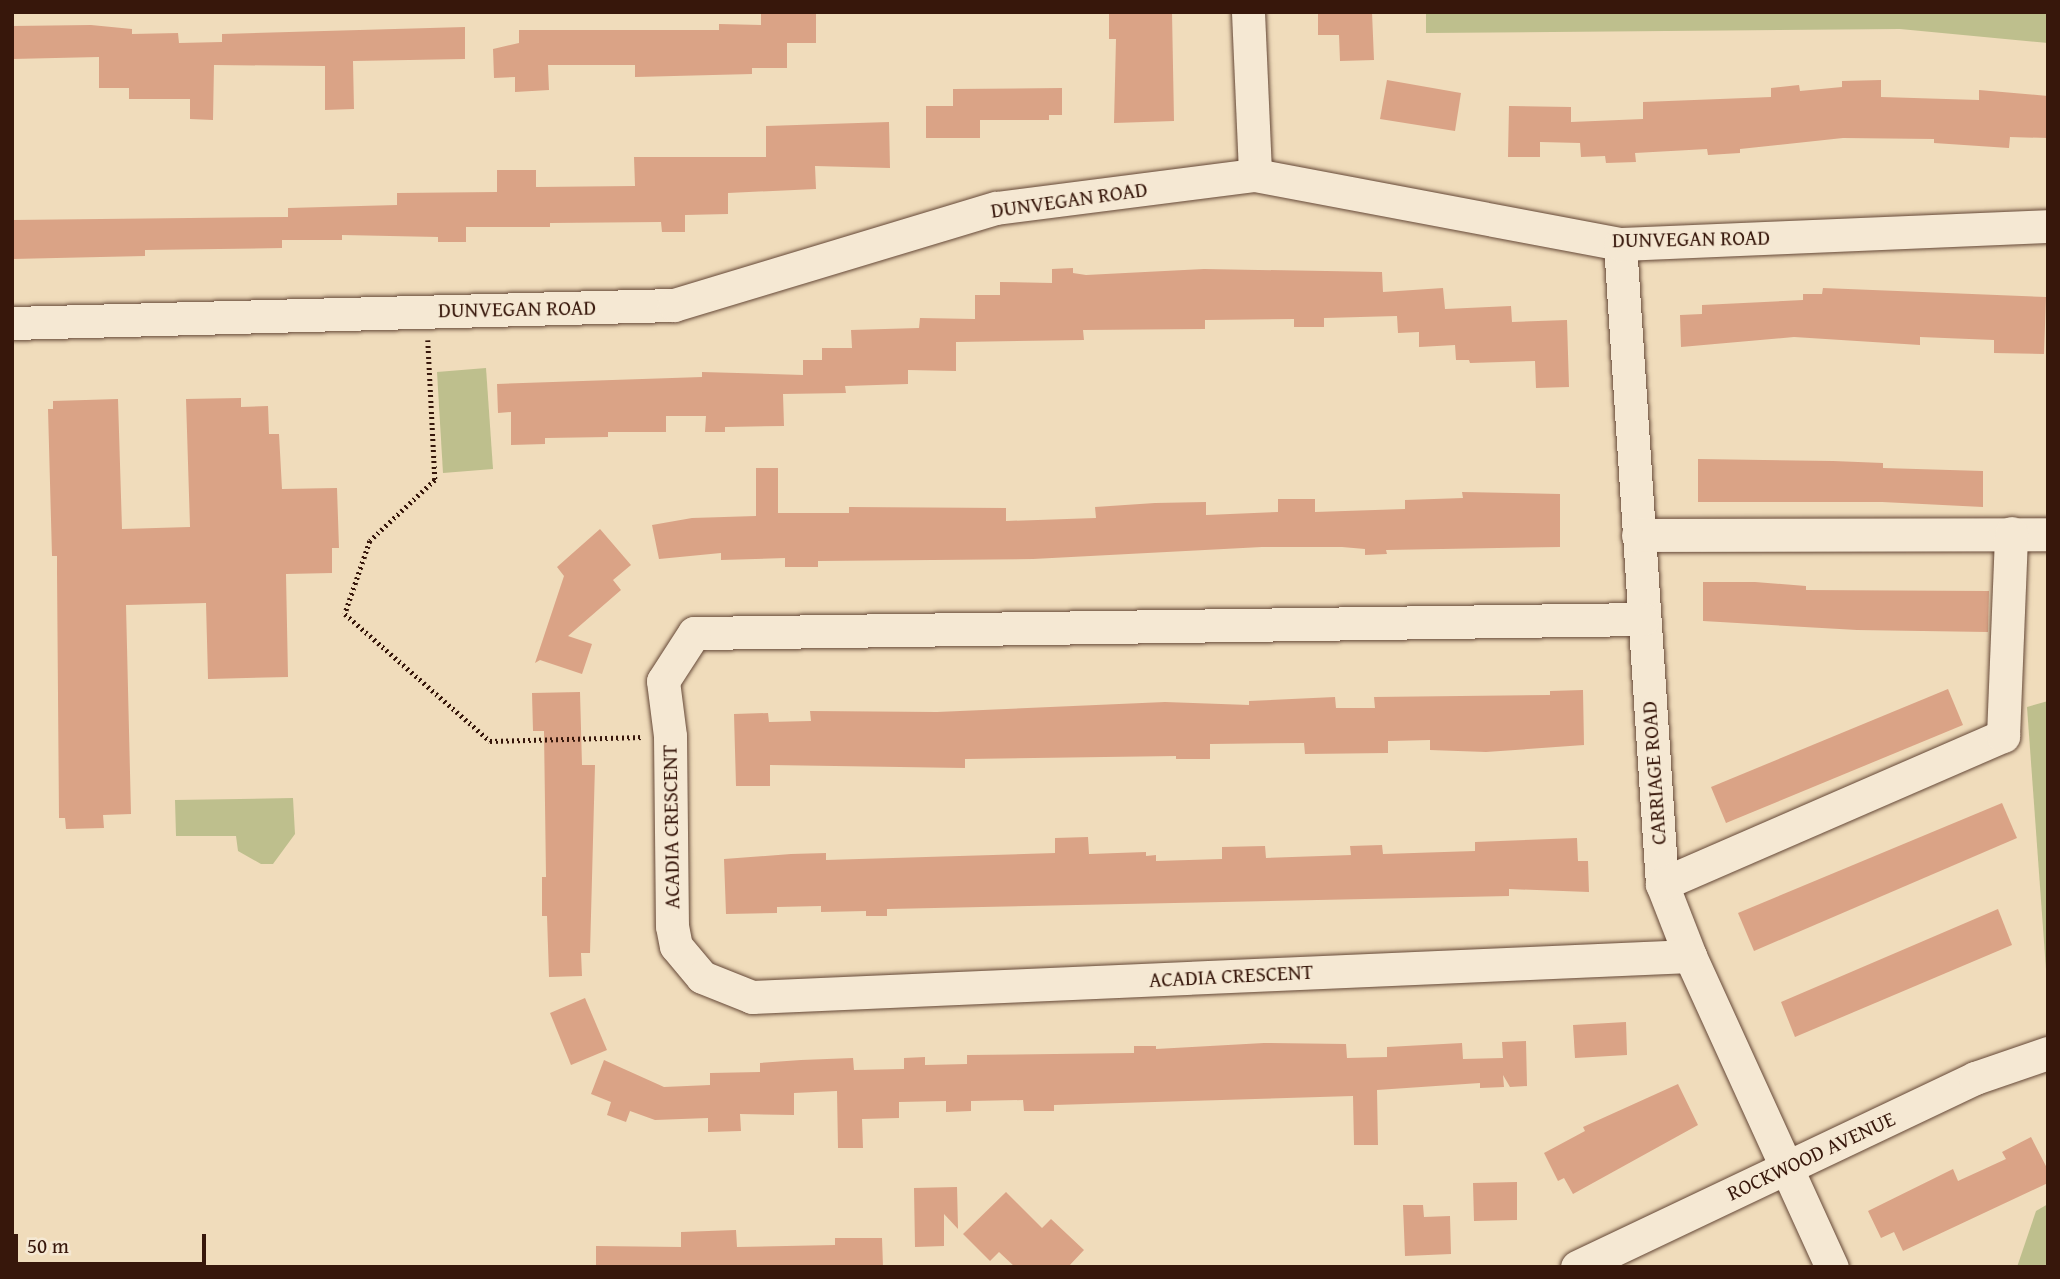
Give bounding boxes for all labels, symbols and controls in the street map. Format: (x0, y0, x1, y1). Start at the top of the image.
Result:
street label: DUNVEGAN ROAD (989, 177, 1149, 223)
street label: DUNVEGAN ROAD (1612, 225, 1770, 253)
street label: DUNVEGAN ROAD (438, 295, 596, 323)
street label: CARRIAGE ROAD (1636, 700, 1672, 846)
street label: ACADIA CRESCENT (657, 745, 685, 909)
street label: ACADIA CRESCENT (1148, 959, 1314, 993)
street label: ROCKWOOD AVENUE (1723, 1106, 1899, 1206)
scale bar (18, 1220, 210, 1264)
text: 50 m (27, 1230, 69, 1261)

